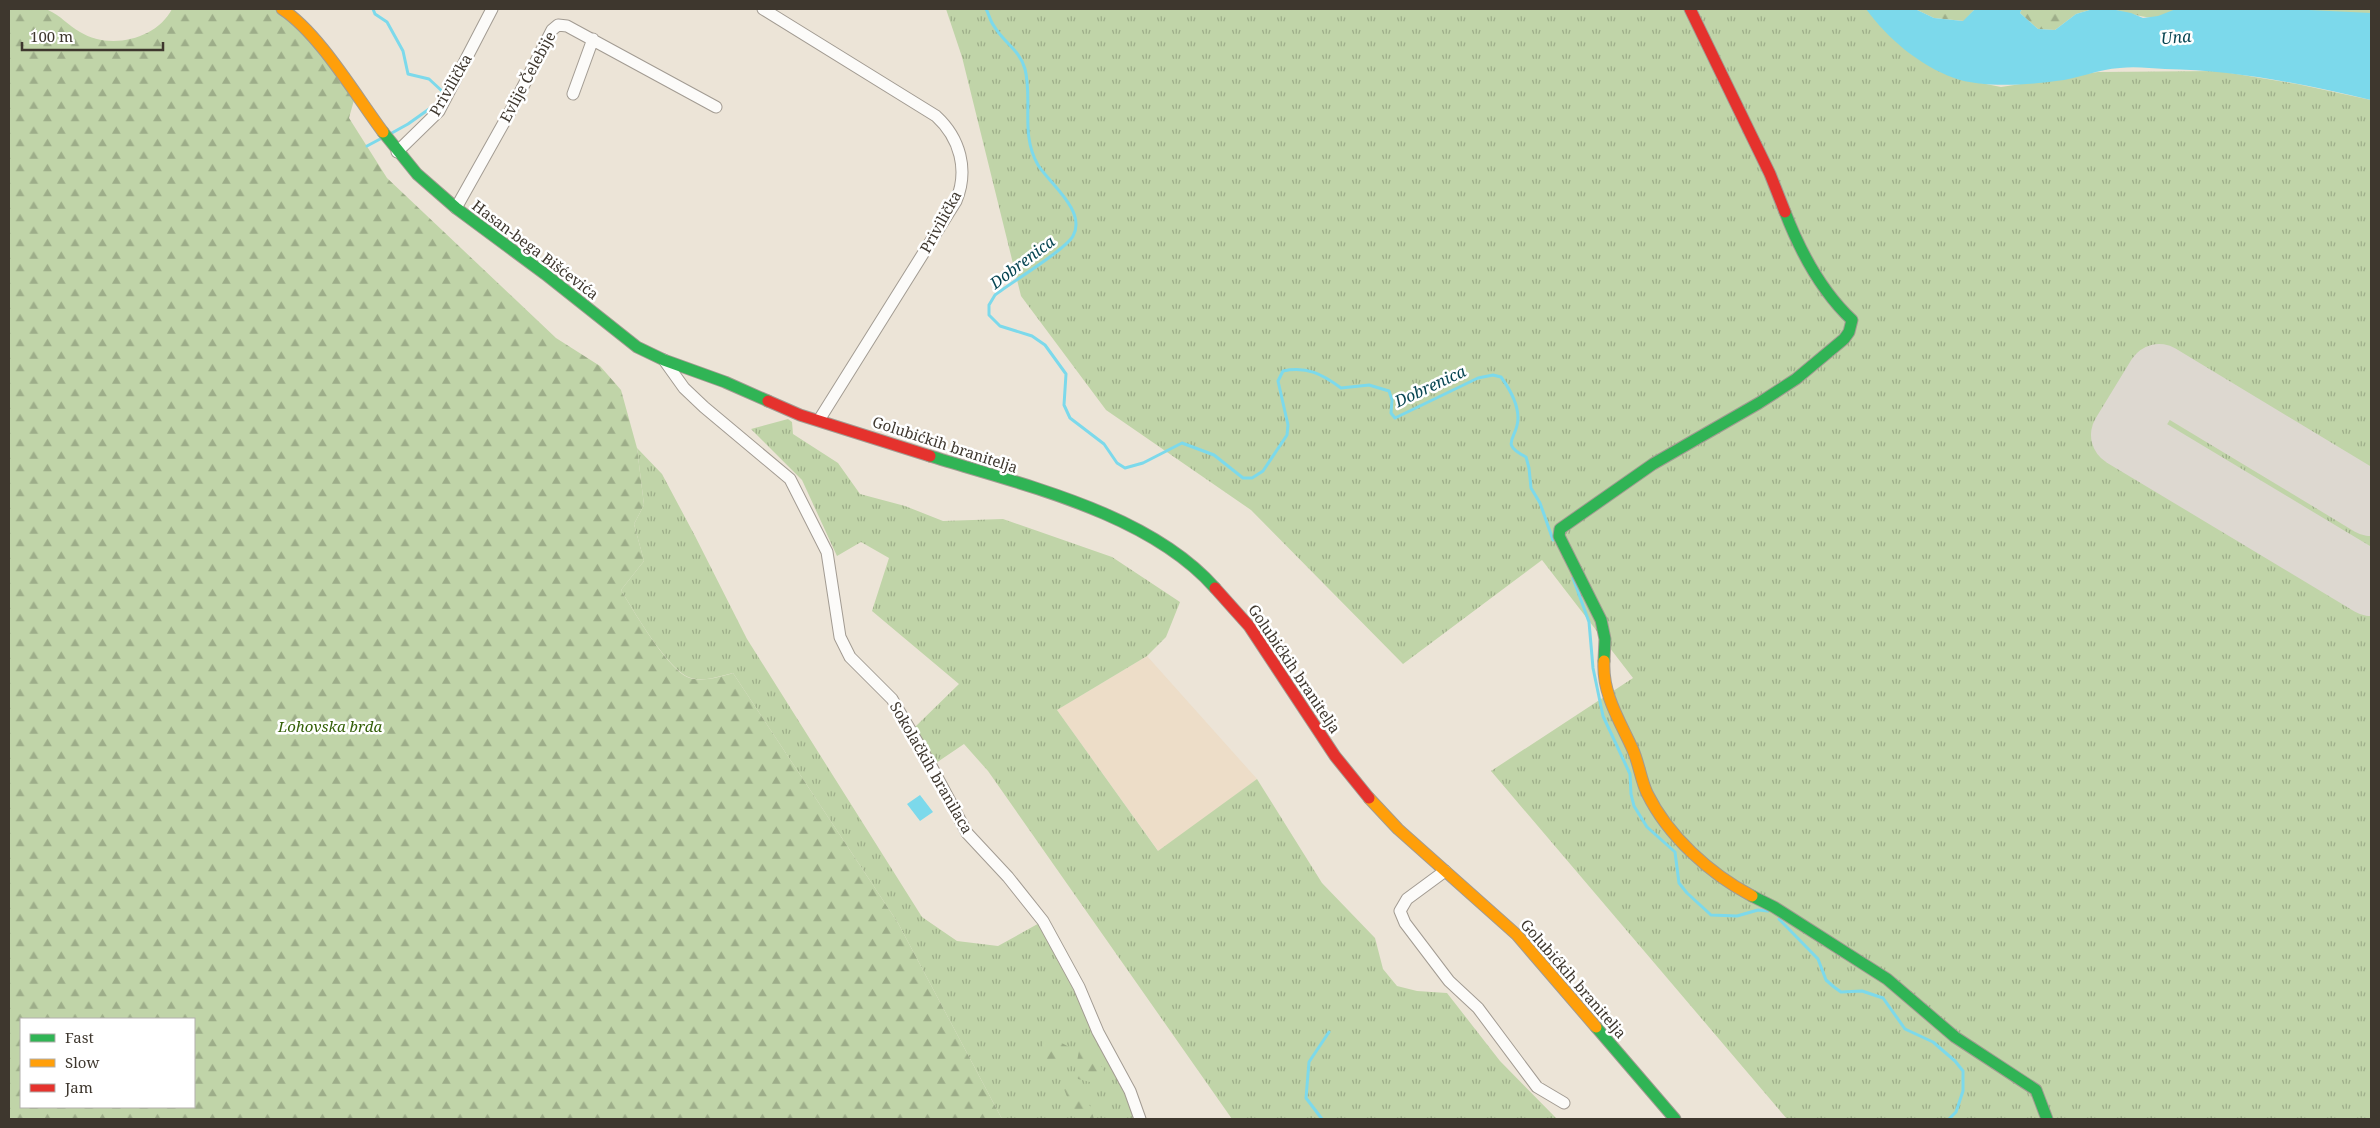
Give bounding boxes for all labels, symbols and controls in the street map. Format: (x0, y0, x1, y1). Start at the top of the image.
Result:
scale bar (22, 20, 164, 52)
water label: Una (2160, 25, 2193, 49)
text: 100 m (30, 26, 73, 46)
street label: Evlije Čelebije (495, 28, 560, 126)
street label: Privilička (424, 50, 476, 119)
street label: Privilička (915, 187, 965, 256)
street label: Hasan-bega Bišćevića (468, 195, 603, 303)
water label: Dobrenica (984, 230, 1060, 294)
water label: Dobrenica (1390, 360, 1470, 413)
street label: Golubićkih branitelja (870, 411, 1021, 477)
street label: Golubićkih branitelja (1244, 600, 1346, 737)
street label: Sokolačkih branilaca (886, 698, 978, 837)
park label: Lohovska brda (277, 716, 382, 736)
street label: Golubićkih branitelja (1516, 915, 1631, 1042)
legend (20, 1018, 195, 1108)
text: Fast (65, 1027, 94, 1047)
text: Slow (65, 1052, 99, 1072)
text: Jam (64, 1077, 93, 1097)

